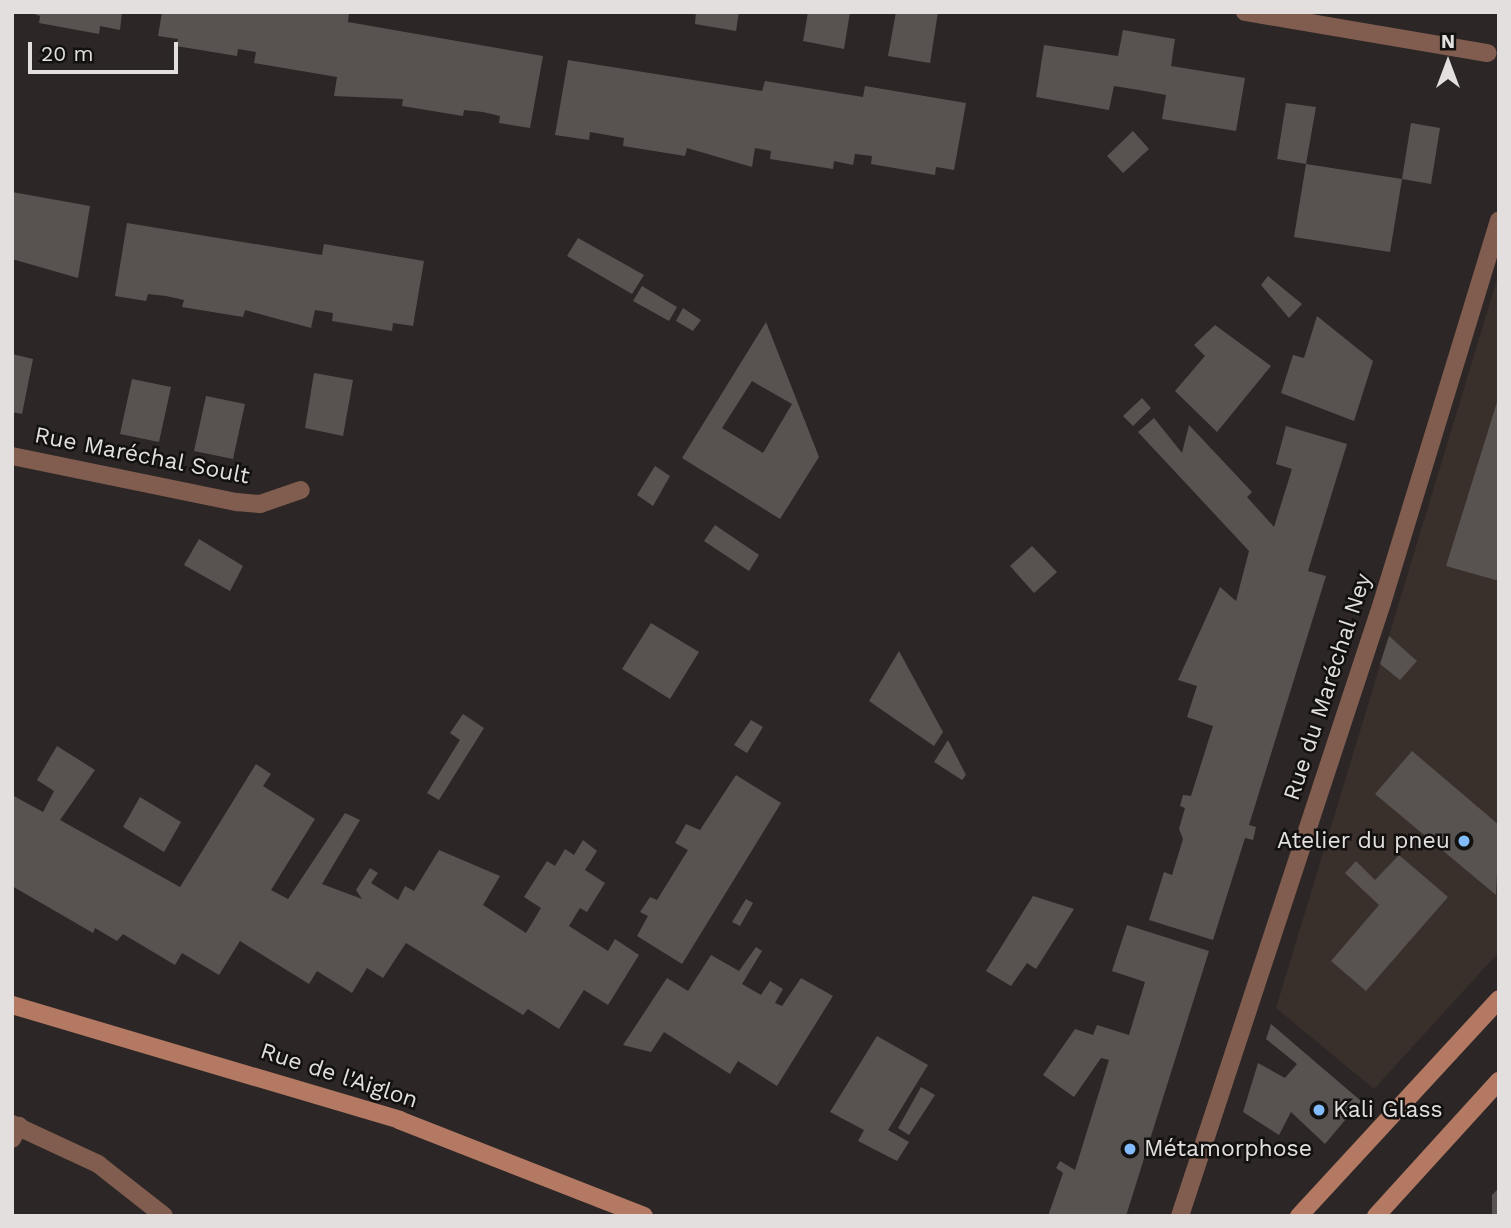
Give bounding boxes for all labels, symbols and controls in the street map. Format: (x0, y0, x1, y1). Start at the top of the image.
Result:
scale bar (32, 28, 182, 72)
north arrow (1413, 28, 1483, 98)
text: N (1441, 30, 1455, 53)
text: 20 m (41, 41, 93, 66)
street label: Rue Maréchal Soult (32, 422, 252, 490)
street label: Rue du Maréchal Ney (1278, 570, 1378, 804)
place label: Atelier du pneu (1276, 827, 1450, 855)
marker: Atelier du pneu (1456, 833, 1472, 849)
street label: Rue de l'Aiglon (257, 1038, 421, 1114)
place label: Kali Glass (1333, 1096, 1443, 1124)
marker: Kali Glass (1311, 1102, 1327, 1118)
place label: Métamorphose (1144, 1135, 1312, 1163)
marker: Métamorphose (1122, 1141, 1138, 1157)

